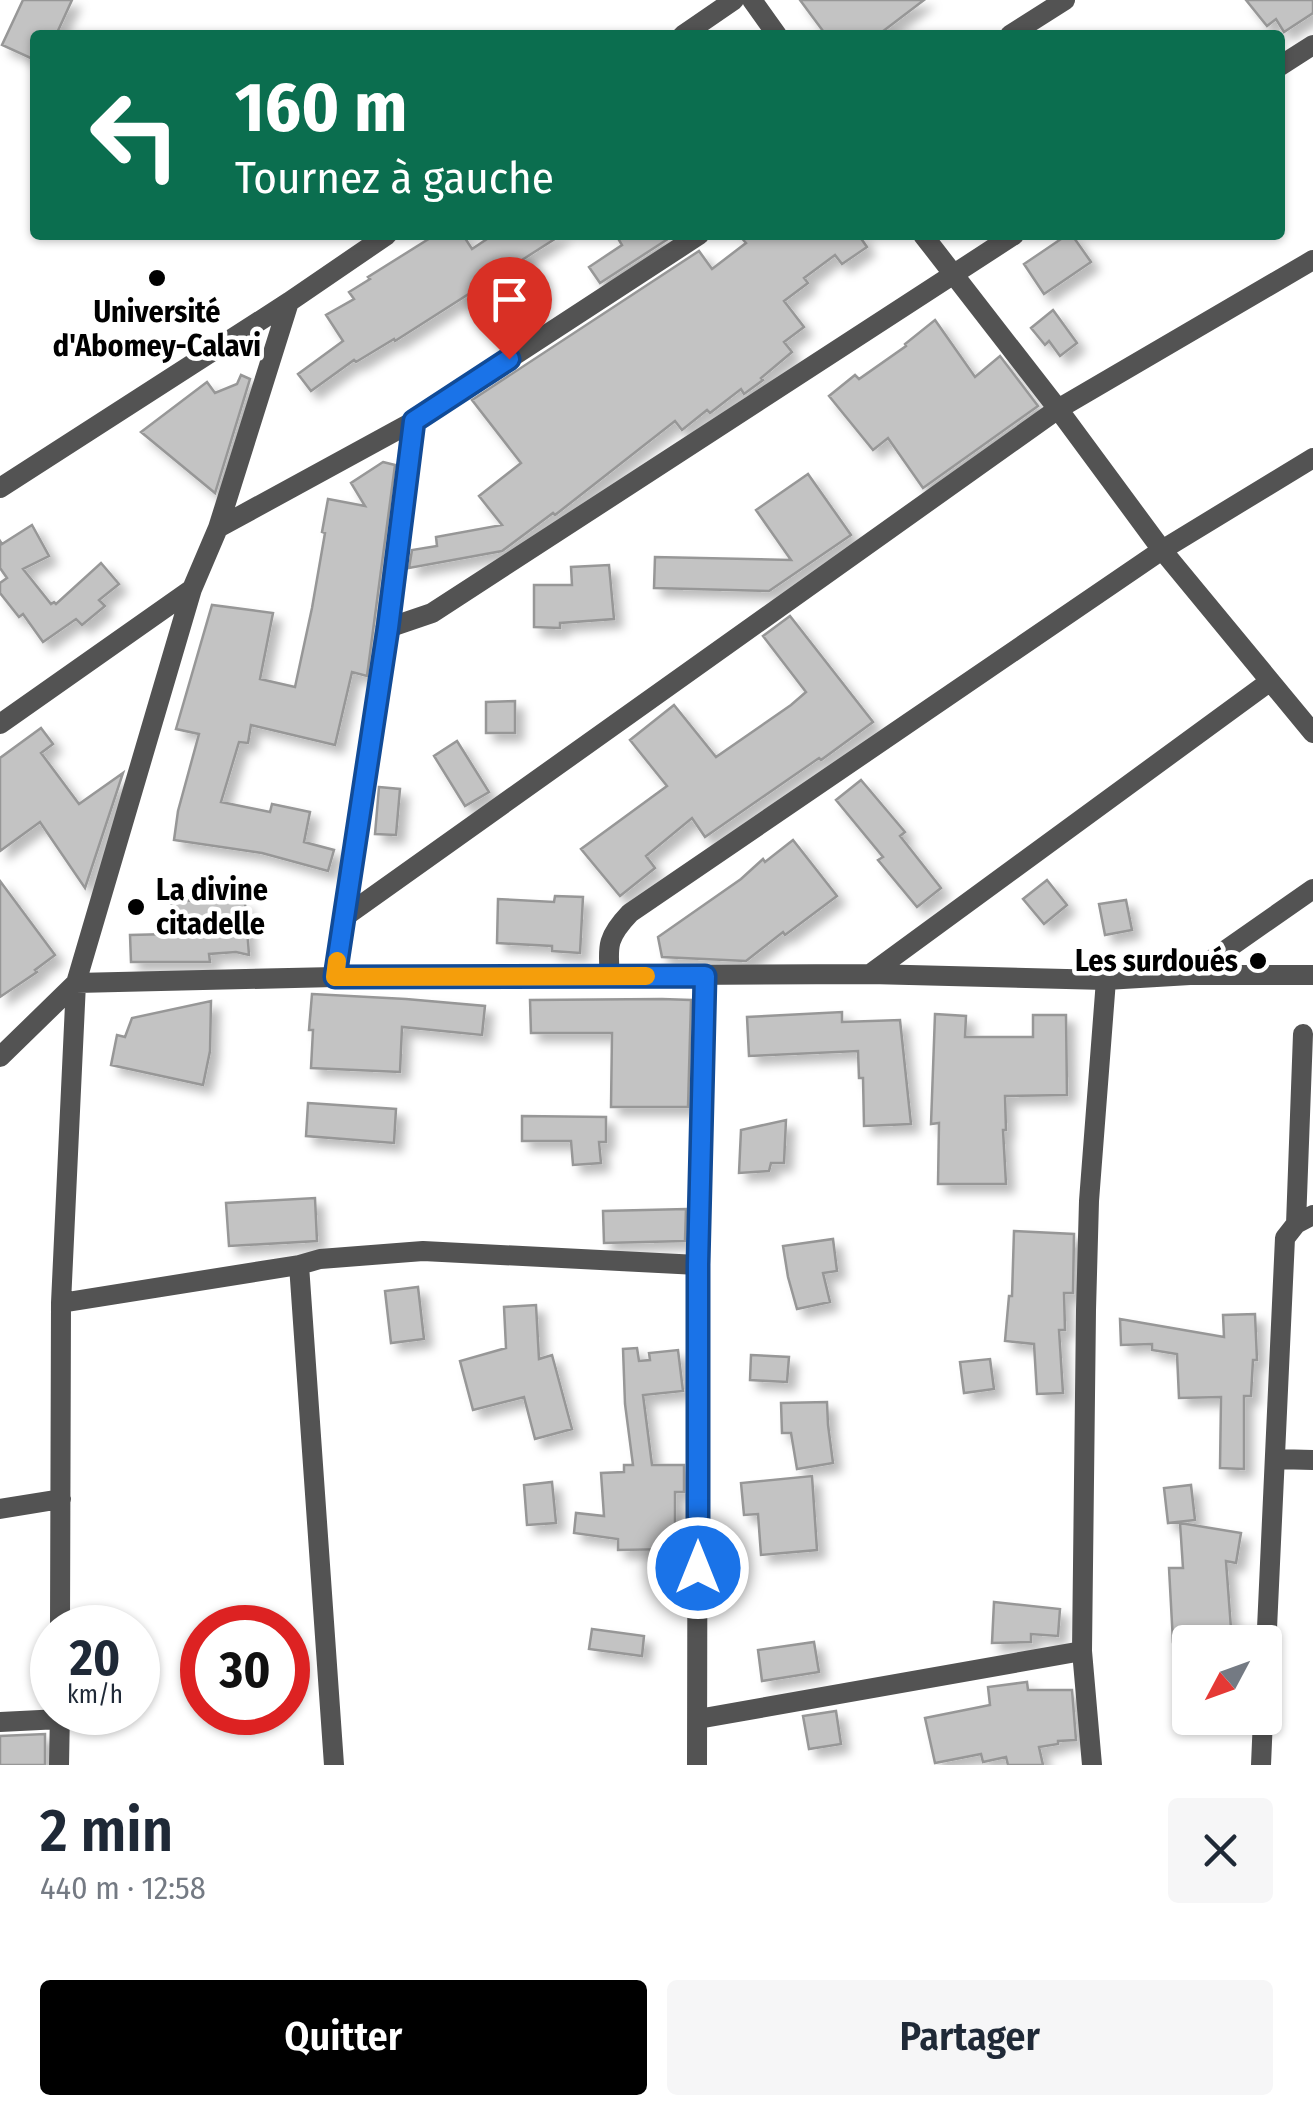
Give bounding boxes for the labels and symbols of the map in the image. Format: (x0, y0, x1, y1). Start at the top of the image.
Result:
pin (467, 257, 552, 360)
marker: Université d'Abomey-Calavi (146, 267, 168, 289)
place label: Université d'Abomey-Calavi (53, 294, 261, 364)
place label: La divine citadelle (156, 872, 268, 942)
marker: La divine citadelle (125, 896, 147, 918)
place label: Les surdoués (1075, 943, 1238, 979)
marker: Les surdoués (1247, 950, 1269, 972)
position arrow (646, 1516, 750, 1620)
speed limit sign: 30 (180, 1605, 310, 1735)
north arrow (1172, 1625, 1282, 1735)

